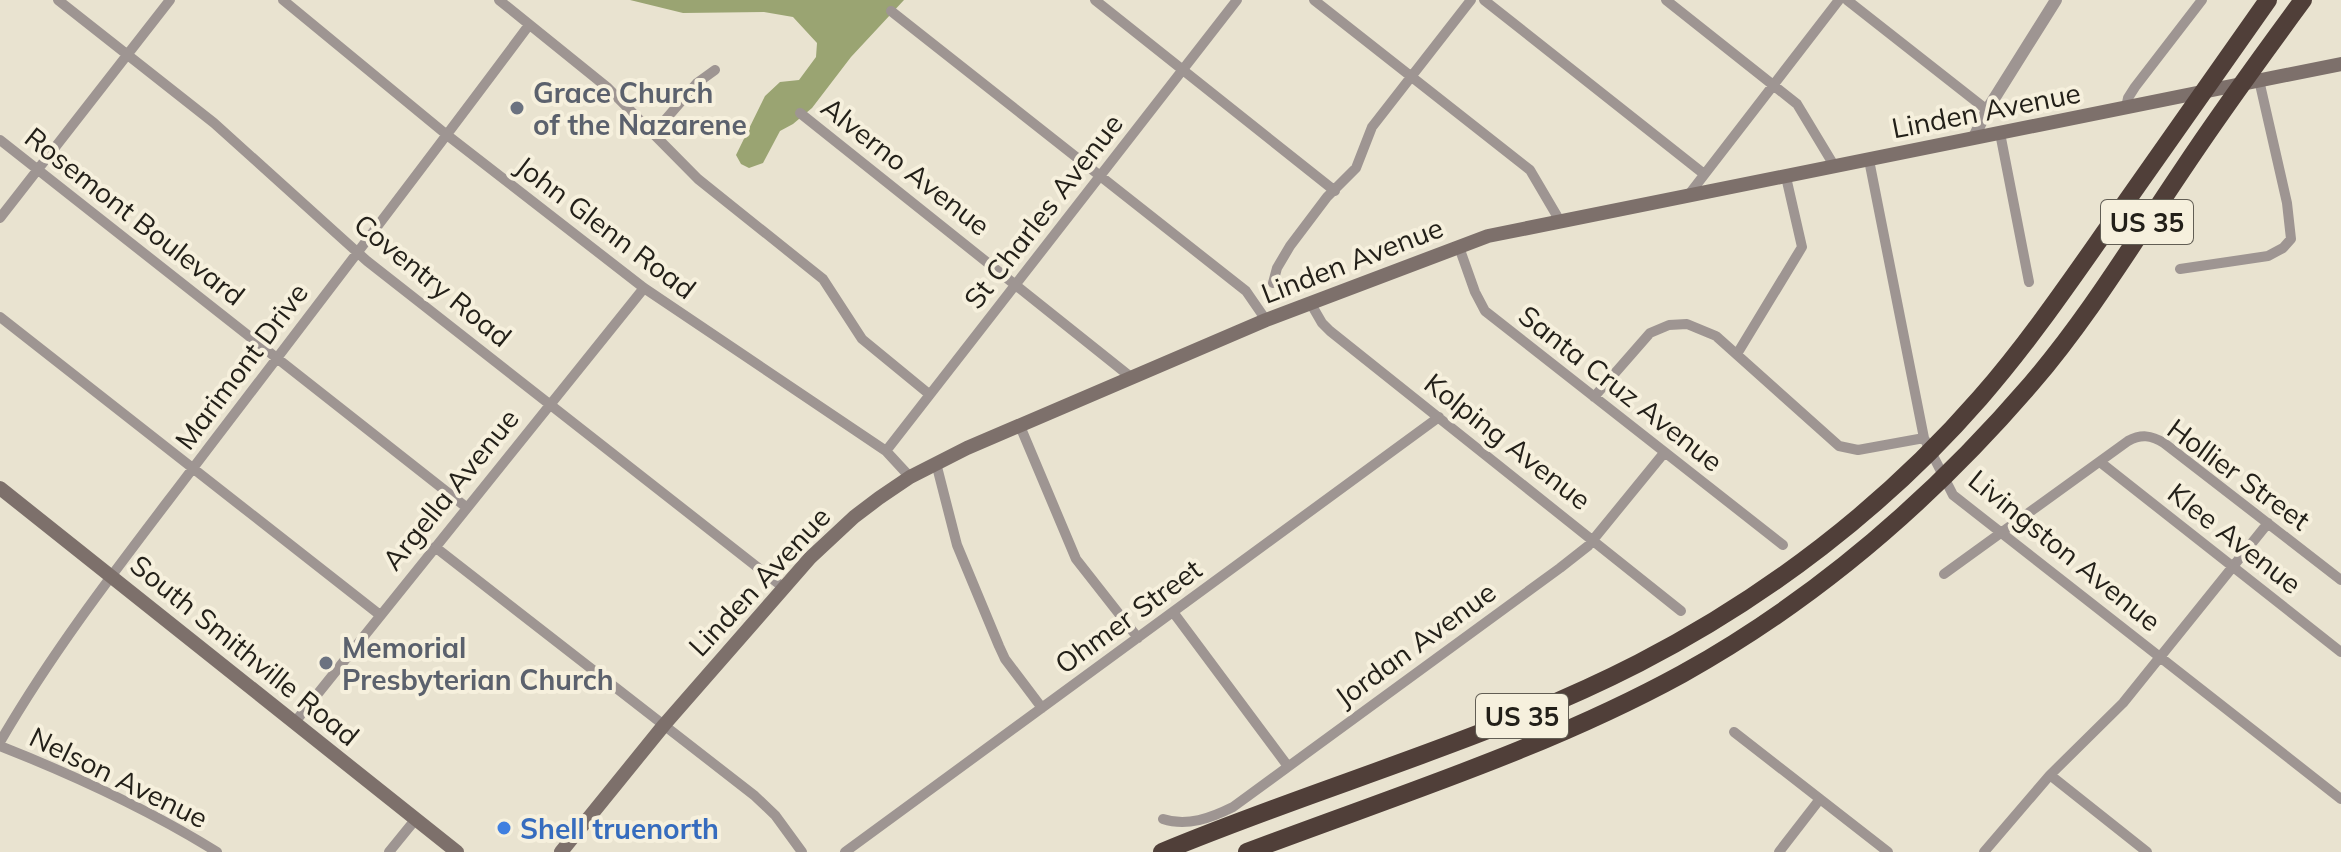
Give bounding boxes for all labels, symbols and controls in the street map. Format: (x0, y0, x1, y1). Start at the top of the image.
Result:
place label: Grace Church of the Nazarene (533, 75, 747, 142)
street label: Linden Avenue (1889, 75, 2083, 145)
street label: Alverno Avenue (815, 89, 997, 243)
marker: Grace Church of the Nazarene (508, 99, 526, 117)
street label: St Charles Avenue (956, 107, 1130, 315)
street label: Rosemont Boulevard (18, 119, 252, 313)
street label: John Glenn Road (509, 148, 703, 306)
road number: US 35 (2101, 200, 2193, 244)
street label: Coventry Road (347, 206, 519, 354)
street label: Linden Avenue (1256, 209, 1448, 311)
street label: Marimont Drive (167, 276, 315, 456)
street label: Santa Cruz Avenue (1512, 297, 1730, 479)
street label: Kolping Avenue (1418, 365, 1598, 517)
street label: Argella Avenue (374, 401, 526, 577)
street label: Hollier Street (2161, 411, 2317, 538)
street label: Livingston Avenue (1962, 462, 2168, 638)
street label: Klee Avenue (2161, 475, 2309, 601)
street label: Linden Avenue (681, 499, 837, 663)
street label: South Smithville Road (124, 547, 366, 753)
street label: Ohmer Street (1048, 551, 1208, 681)
street label: Jordan Avenue (1328, 574, 1502, 714)
place label: Memorial Presbyterian Church (342, 630, 614, 697)
marker: Memorial Presbyterian Church (317, 654, 335, 672)
road number: US 35 (1476, 694, 1568, 738)
street label: Nelson Avenue (24, 719, 214, 835)
place label: Shell truenorth (520, 811, 719, 846)
marker: Shell truenorth (495, 819, 513, 837)

